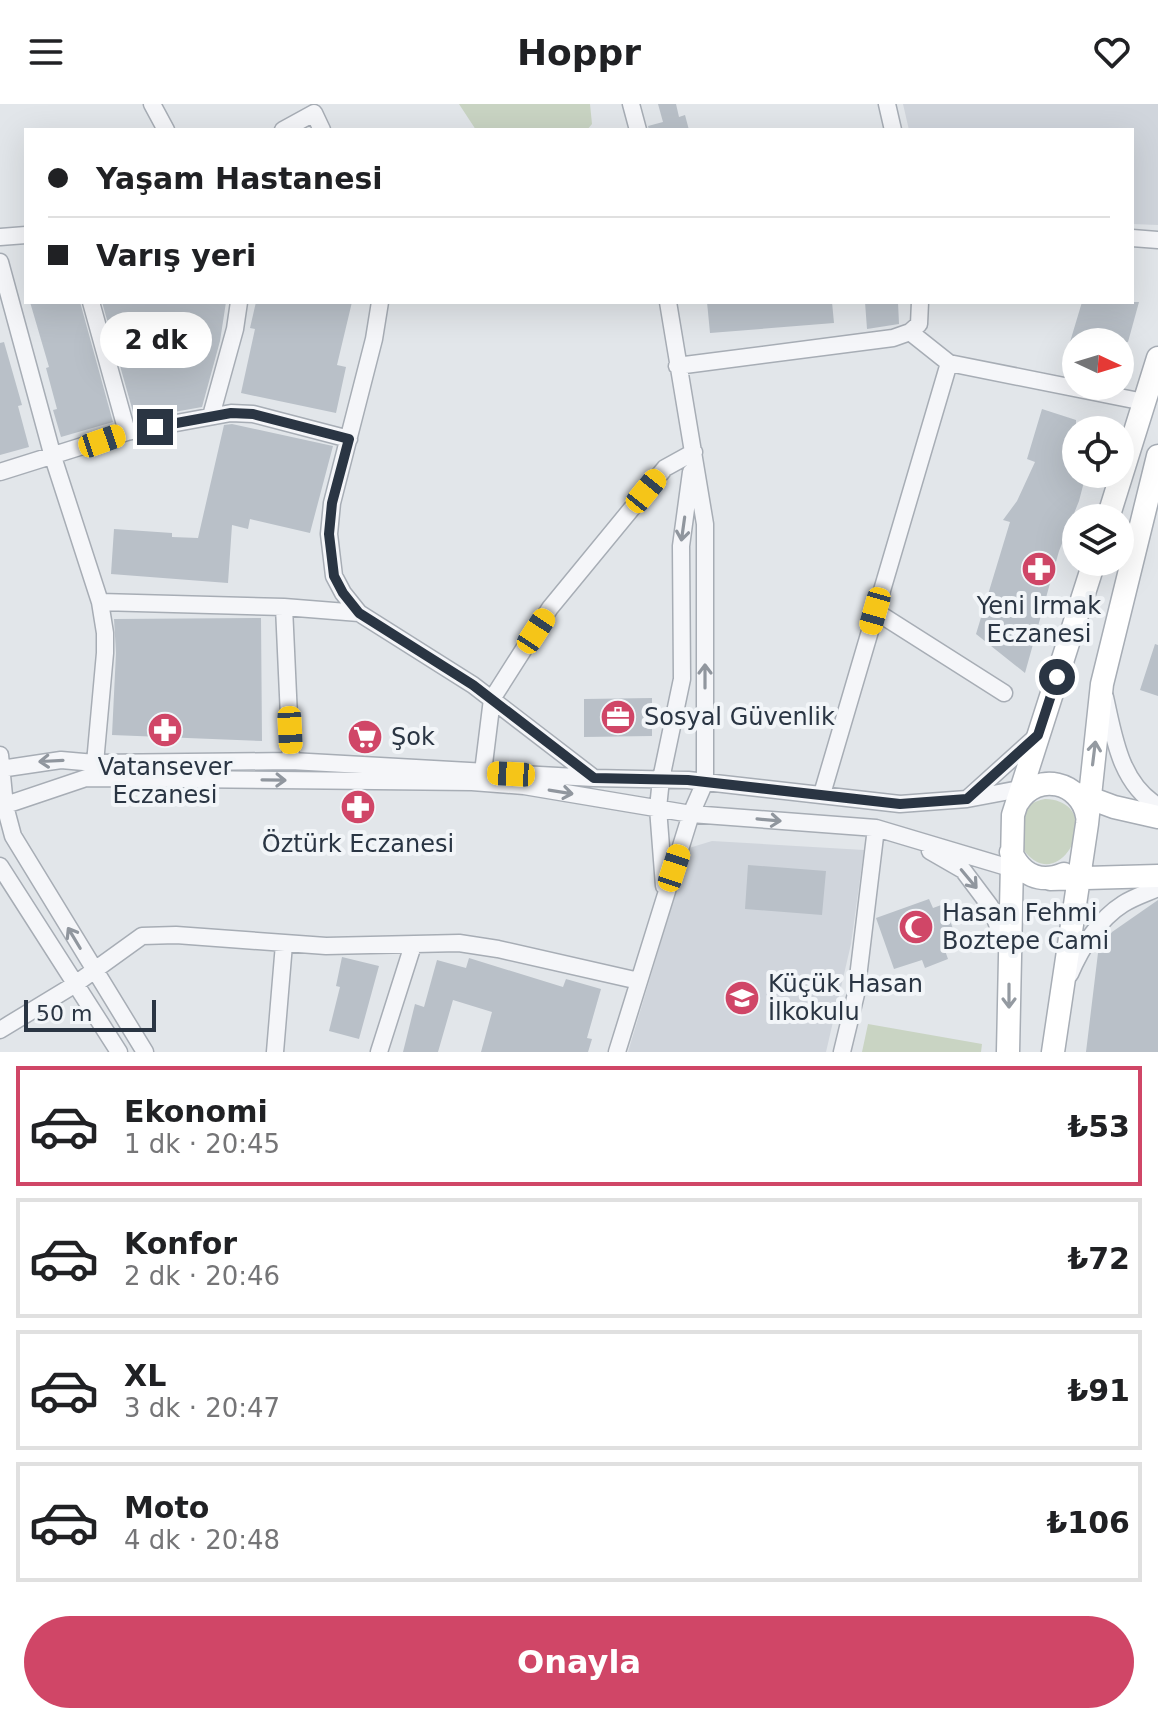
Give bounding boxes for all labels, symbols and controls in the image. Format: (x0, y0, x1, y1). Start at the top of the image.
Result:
icon: menu (24, 30, 68, 74)
icon: heart (1090, 30, 1134, 74)
text: Hoppr (517, 32, 641, 73)
text: Yaşam Hastanesi (96, 161, 383, 196)
text: Varış yeri (96, 238, 256, 273)
callout: 2 dk (99, 311, 211, 367)
text: 2 dk (124, 325, 188, 355)
north arrow (1062, 328, 1134, 400)
map controls (1062, 328, 1134, 576)
route end (137, 409, 173, 445)
button: locate (1062, 416, 1134, 488)
car (75, 422, 129, 460)
car (622, 465, 670, 517)
button: layers (1062, 504, 1134, 576)
one-way arrow (675, 516, 690, 541)
pharmacy icon: Yeni Irmak Eczanesi (1020, 550, 1058, 588)
car (857, 585, 893, 637)
place label: Yeni Irmak Eczanesi (976, 592, 1101, 648)
car (513, 604, 559, 658)
route start (1039, 659, 1075, 695)
one-way arrow (697, 663, 713, 690)
office icon: Sosyal Güvenlik (599, 698, 637, 736)
place label: Sosyal Güvenlik (644, 703, 835, 731)
car (277, 705, 303, 755)
pharmacy icon: Vatansever Eczanesi (146, 711, 184, 749)
supermarket icon: Şok (346, 718, 384, 756)
place label: Şok (391, 723, 435, 751)
one-way arrow (1086, 740, 1101, 767)
place label: Vatansever Eczanesi (98, 753, 232, 809)
one-way arrow (38, 754, 65, 769)
car (486, 761, 536, 787)
one-way arrow (260, 772, 287, 788)
one-way arrow (548, 786, 574, 801)
pharmacy icon: Öztürk Eczanesi (339, 788, 377, 826)
one-way arrow (755, 813, 782, 828)
place label: Öztürk Eczanesi (262, 829, 454, 858)
car (655, 841, 693, 895)
one-way arrow (960, 869, 978, 889)
place label: Hasan Fehmi Boztepe Cami (942, 899, 1109, 955)
mosque icon: Hasan Fehmi Boztepe Cami (897, 908, 935, 946)
one-way arrow (66, 927, 82, 950)
place label: Küçük Hasan İlkokulu (768, 970, 923, 1026)
school or university icon: Küçük Hasan İlkokulu (723, 979, 761, 1017)
one-way arrow (1001, 982, 1016, 1009)
scale bar (24, 996, 156, 1032)
text: 50 m (36, 1001, 92, 1026)
icon: car (28, 1090, 100, 1162)
text: Ekonomi (124, 1094, 268, 1129)
text: ₺53 (1067, 1109, 1130, 1144)
text: 1 dk · 20:45 (124, 1129, 280, 1159)
icon: car (28, 1222, 100, 1294)
text: Konfor (124, 1226, 237, 1261)
text: ₺72 (1067, 1241, 1130, 1276)
text: 2 dk · 20:46 (124, 1261, 280, 1291)
icon: car (28, 1354, 100, 1426)
text: XL (124, 1358, 166, 1393)
text: ₺91 (1067, 1373, 1130, 1408)
text: 3 dk · 20:47 (124, 1393, 280, 1423)
icon: car (28, 1486, 100, 1558)
text: Moto (124, 1490, 209, 1525)
text: ₺106 (1047, 1505, 1130, 1540)
text: 4 dk · 20:48 (124, 1525, 280, 1555)
button: Onayla (24, 1616, 1134, 1708)

